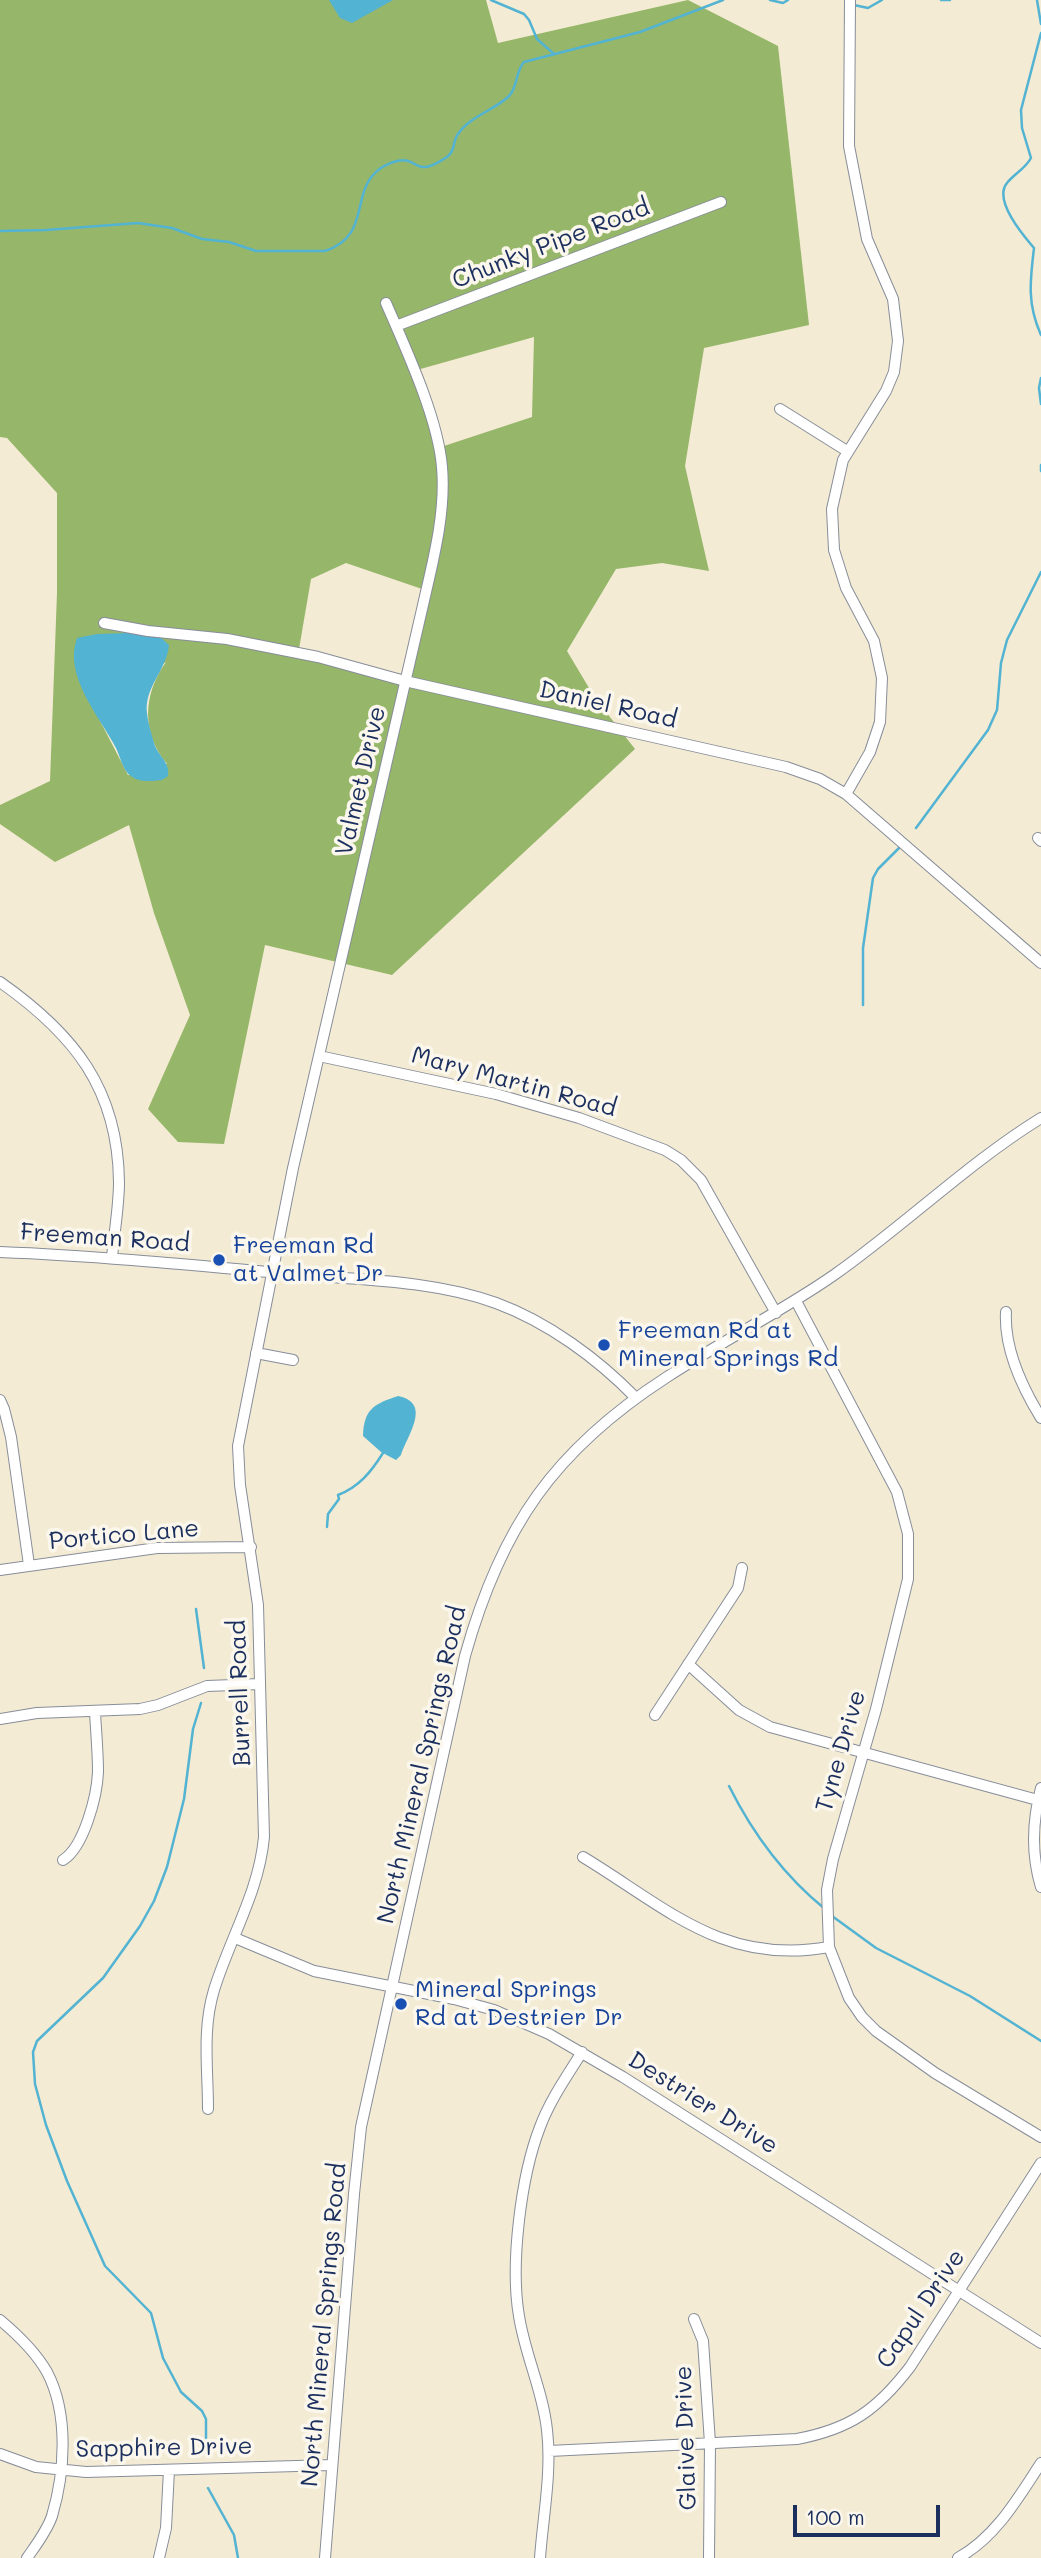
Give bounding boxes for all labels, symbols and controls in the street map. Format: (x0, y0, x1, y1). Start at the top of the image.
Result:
street label: Chunky Pipe Road (448, 193, 654, 295)
street label: Daniel Road (536, 675, 680, 735)
street label: Valmet Drive (330, 704, 392, 858)
street label: Mary Martin Road (408, 1041, 620, 1123)
street label: Freeman Road (19, 1218, 191, 1258)
place label: Freeman Rd at Valmet Dr (233, 1232, 383, 1288)
marker: Freeman Rd at Valmet Dr (211, 1252, 227, 1268)
place label: Freeman Rd at Mineral Springs Rd (618, 1317, 838, 1373)
marker: Freeman Rd at Mineral Springs Rd (596, 1337, 612, 1353)
street label: Portico Lane (48, 1514, 200, 1556)
street label: North Mineral Springs Road (371, 1603, 473, 1927)
street label: Burrell Road (223, 1619, 257, 1767)
street label: Tyne Drive (810, 1687, 872, 1815)
place label: Mineral Springs Rd at Destrier Dr (415, 1976, 623, 2032)
marker: Mineral Springs Rd at Destrier Dr (393, 1996, 409, 2012)
street label: Destrier Drive (623, 2045, 783, 2161)
street label: North Mineral Springs Road (295, 2162, 353, 2488)
street label: Capul Drive (871, 2244, 971, 2374)
street label: Glaive Drive (669, 2365, 703, 2511)
street label: Sapphire Drive (75, 2432, 253, 2464)
scale bar (796, 2492, 943, 2536)
text: 100 m (806, 2503, 865, 2530)

